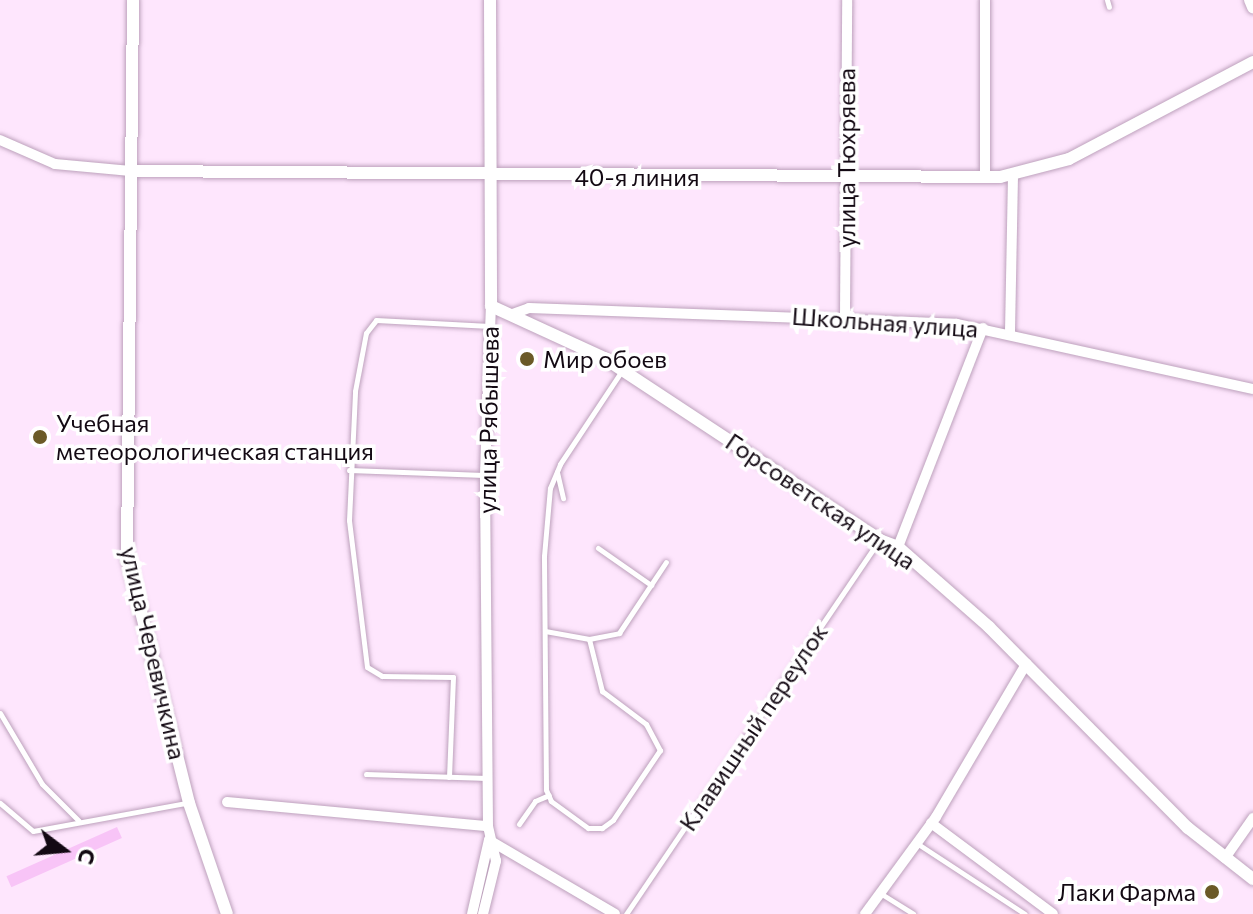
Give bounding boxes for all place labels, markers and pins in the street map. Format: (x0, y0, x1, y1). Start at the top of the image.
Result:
place label: Мир обоев (543, 345, 667, 373)
marker: Мир обоев (518, 350, 536, 368)
place label: Учебная метеорологическая станция (56, 409, 374, 465)
marker: Учебная метеорологическая станция (31, 428, 49, 446)
place label: Лаки Фарма (1058, 878, 1196, 906)
marker: Лаки Фарма (1203, 883, 1221, 901)

